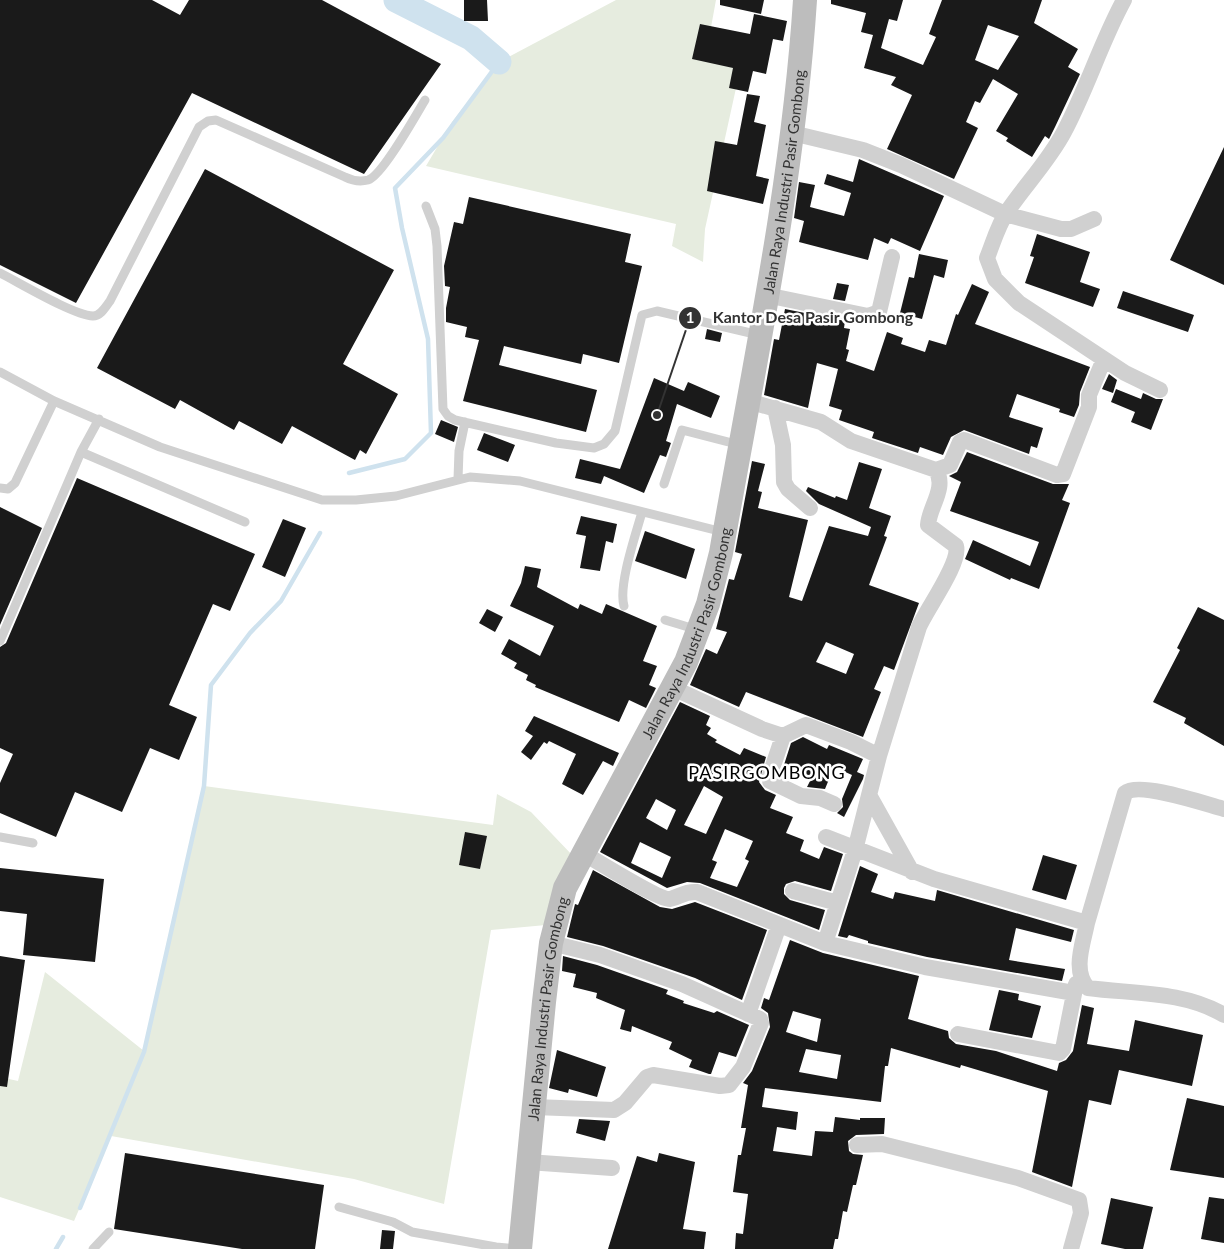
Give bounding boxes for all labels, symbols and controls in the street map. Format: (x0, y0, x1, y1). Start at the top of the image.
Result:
street label: Jalan Raya Industri Pasir Gombong (759, 68, 808, 295)
callout: Kantor Desa Pasir Gombong (678, 302, 924, 333)
text: Kantor Desa Pasir Gombong (713, 307, 914, 326)
text: 1 (686, 308, 694, 326)
street label: Jalan Raya Industri Pasir Gombong (638, 526, 734, 742)
district label: PASIRGOMBONG (688, 761, 846, 783)
street label: Jalan Raya Industri Pasir Gombong (523, 894, 572, 1122)

